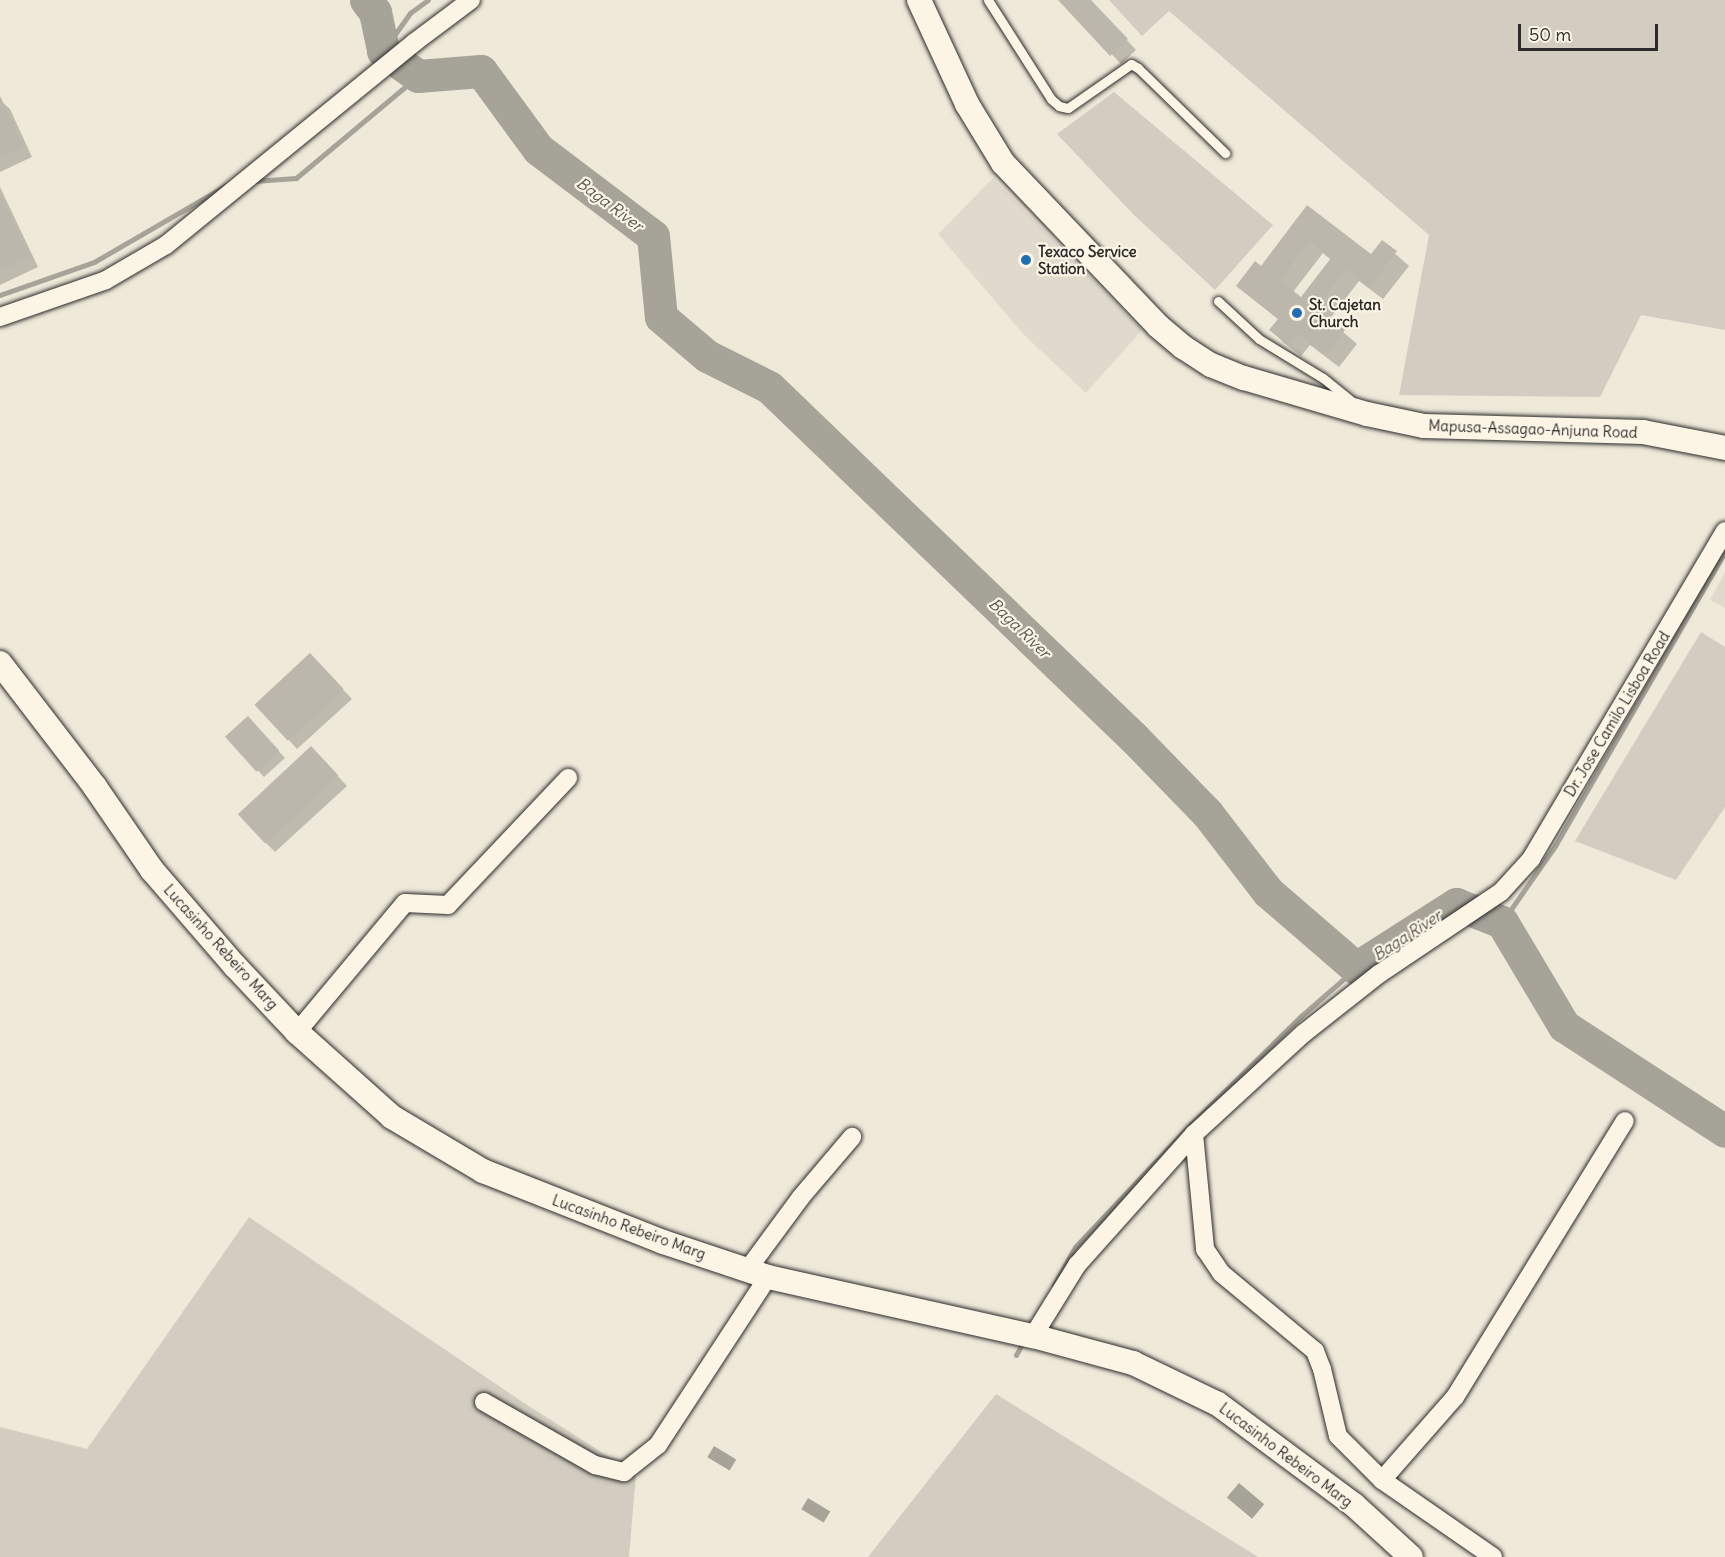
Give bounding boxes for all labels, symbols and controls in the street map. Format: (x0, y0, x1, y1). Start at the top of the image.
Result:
scale bar (1521, 12, 1660, 50)
text: 50 m (1529, 23, 1571, 46)
water label: Baga River (573, 173, 647, 235)
place label: Texaco Service Station (1038, 242, 1137, 277)
marker: Texaco Service Station (1019, 253, 1033, 267)
place label: St. Cajetan Church (1309, 295, 1381, 330)
marker: St. Cajetan Church (1290, 306, 1304, 320)
street label: Mapusa-Assagao-Anjuna Road (1428, 416, 1638, 442)
water label: Baga River (985, 594, 1055, 662)
street label: Dr. Jose Camilo Lisboa Road (1560, 628, 1674, 800)
street label: Lucasinho Rebeiro Marg (160, 881, 282, 1013)
water label: Baga River (1369, 906, 1445, 964)
street label: Lucasinho Rebeiro Marg (550, 1191, 708, 1263)
street label: Lucasinho Rebeiro Marg (1216, 1399, 1356, 1511)

